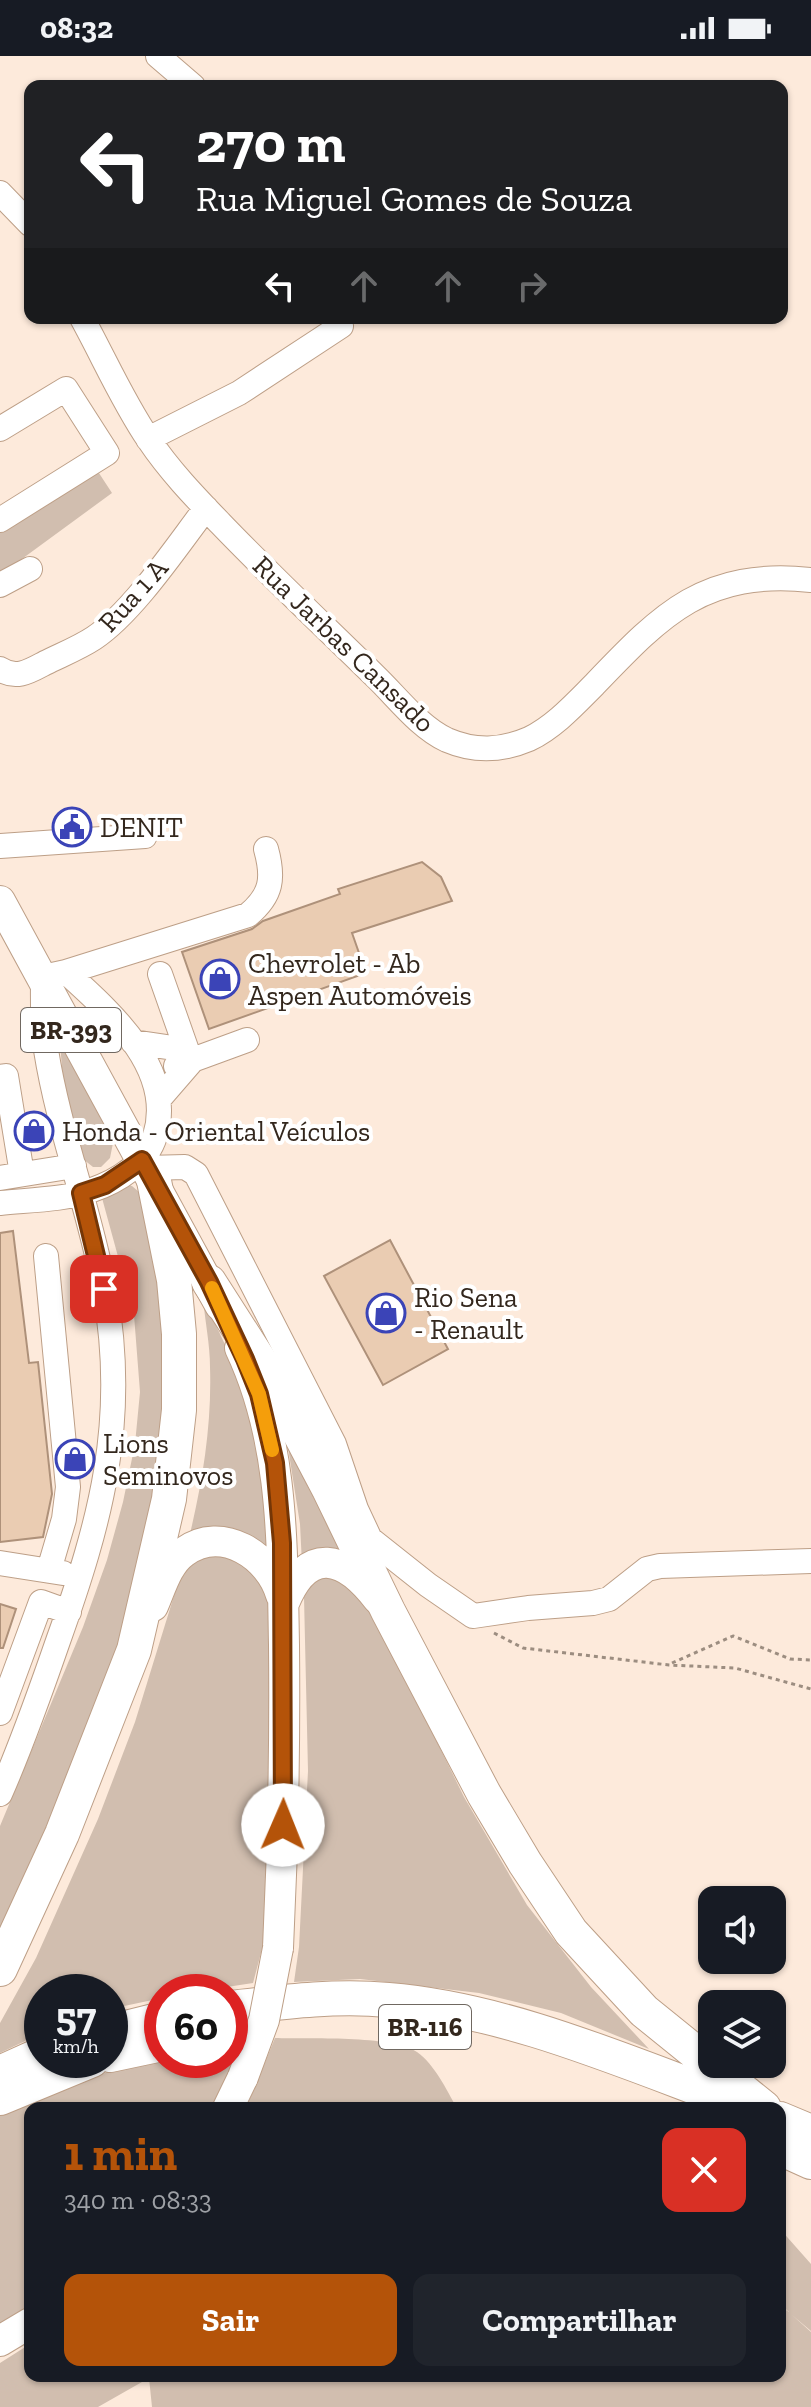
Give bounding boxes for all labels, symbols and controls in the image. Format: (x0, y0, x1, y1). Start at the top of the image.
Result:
text: 08:32 (40, 10, 113, 46)
text: 270 m (196, 109, 346, 176)
icon: left (64, 112, 168, 216)
text: Rua Miguel Gomes de Souza (196, 177, 632, 220)
icon: left (258, 264, 302, 308)
icon: ahead (342, 264, 386, 308)
icon: ahead (426, 264, 470, 308)
icon: right (510, 264, 554, 308)
street label: Rua Jarbas Cansado (246, 549, 442, 739)
street label: Rua 1 A (92, 551, 175, 638)
public building icon: DENIT (51, 806, 93, 848)
place label: DENIT (100, 811, 183, 844)
place label: Chevrolet - Ab Aspen Automóveis (248, 947, 472, 1012)
shop icon: Chevrolet - Ab Aspen Automóveis (199, 958, 241, 1000)
road number: BR-393 (21, 1008, 121, 1052)
shop icon: Honda - Oriental Veículos (13, 1110, 55, 1152)
place label: Honda - Oriental Veículos (62, 1115, 370, 1148)
pin (70, 1255, 138, 1323)
icon: arrive (82, 1267, 126, 1311)
place label: Rio Sena - Renault (414, 1281, 524, 1346)
shop icon: Rio Sena - Renault (365, 1292, 407, 1334)
place label: Lions Seminovos (103, 1427, 233, 1492)
shop icon: Lions Seminovos (54, 1438, 96, 1480)
position arrow (241, 1783, 325, 1867)
map controls (698, 1886, 786, 2078)
button: sound (698, 1886, 786, 1974)
speed limit sign: 60 (144, 1974, 248, 2078)
button: layers (698, 1990, 786, 2078)
text: 57 (56, 1992, 96, 2040)
road number: BR-116 (379, 2005, 471, 2049)
text: km/h (53, 2034, 99, 2058)
text: 1 min (64, 2125, 177, 2182)
button: close (662, 2128, 746, 2212)
text: 340 m · 08:33 (64, 2184, 212, 2216)
button: Sair (64, 2274, 397, 2366)
button: Compartilhar (413, 2274, 746, 2366)

